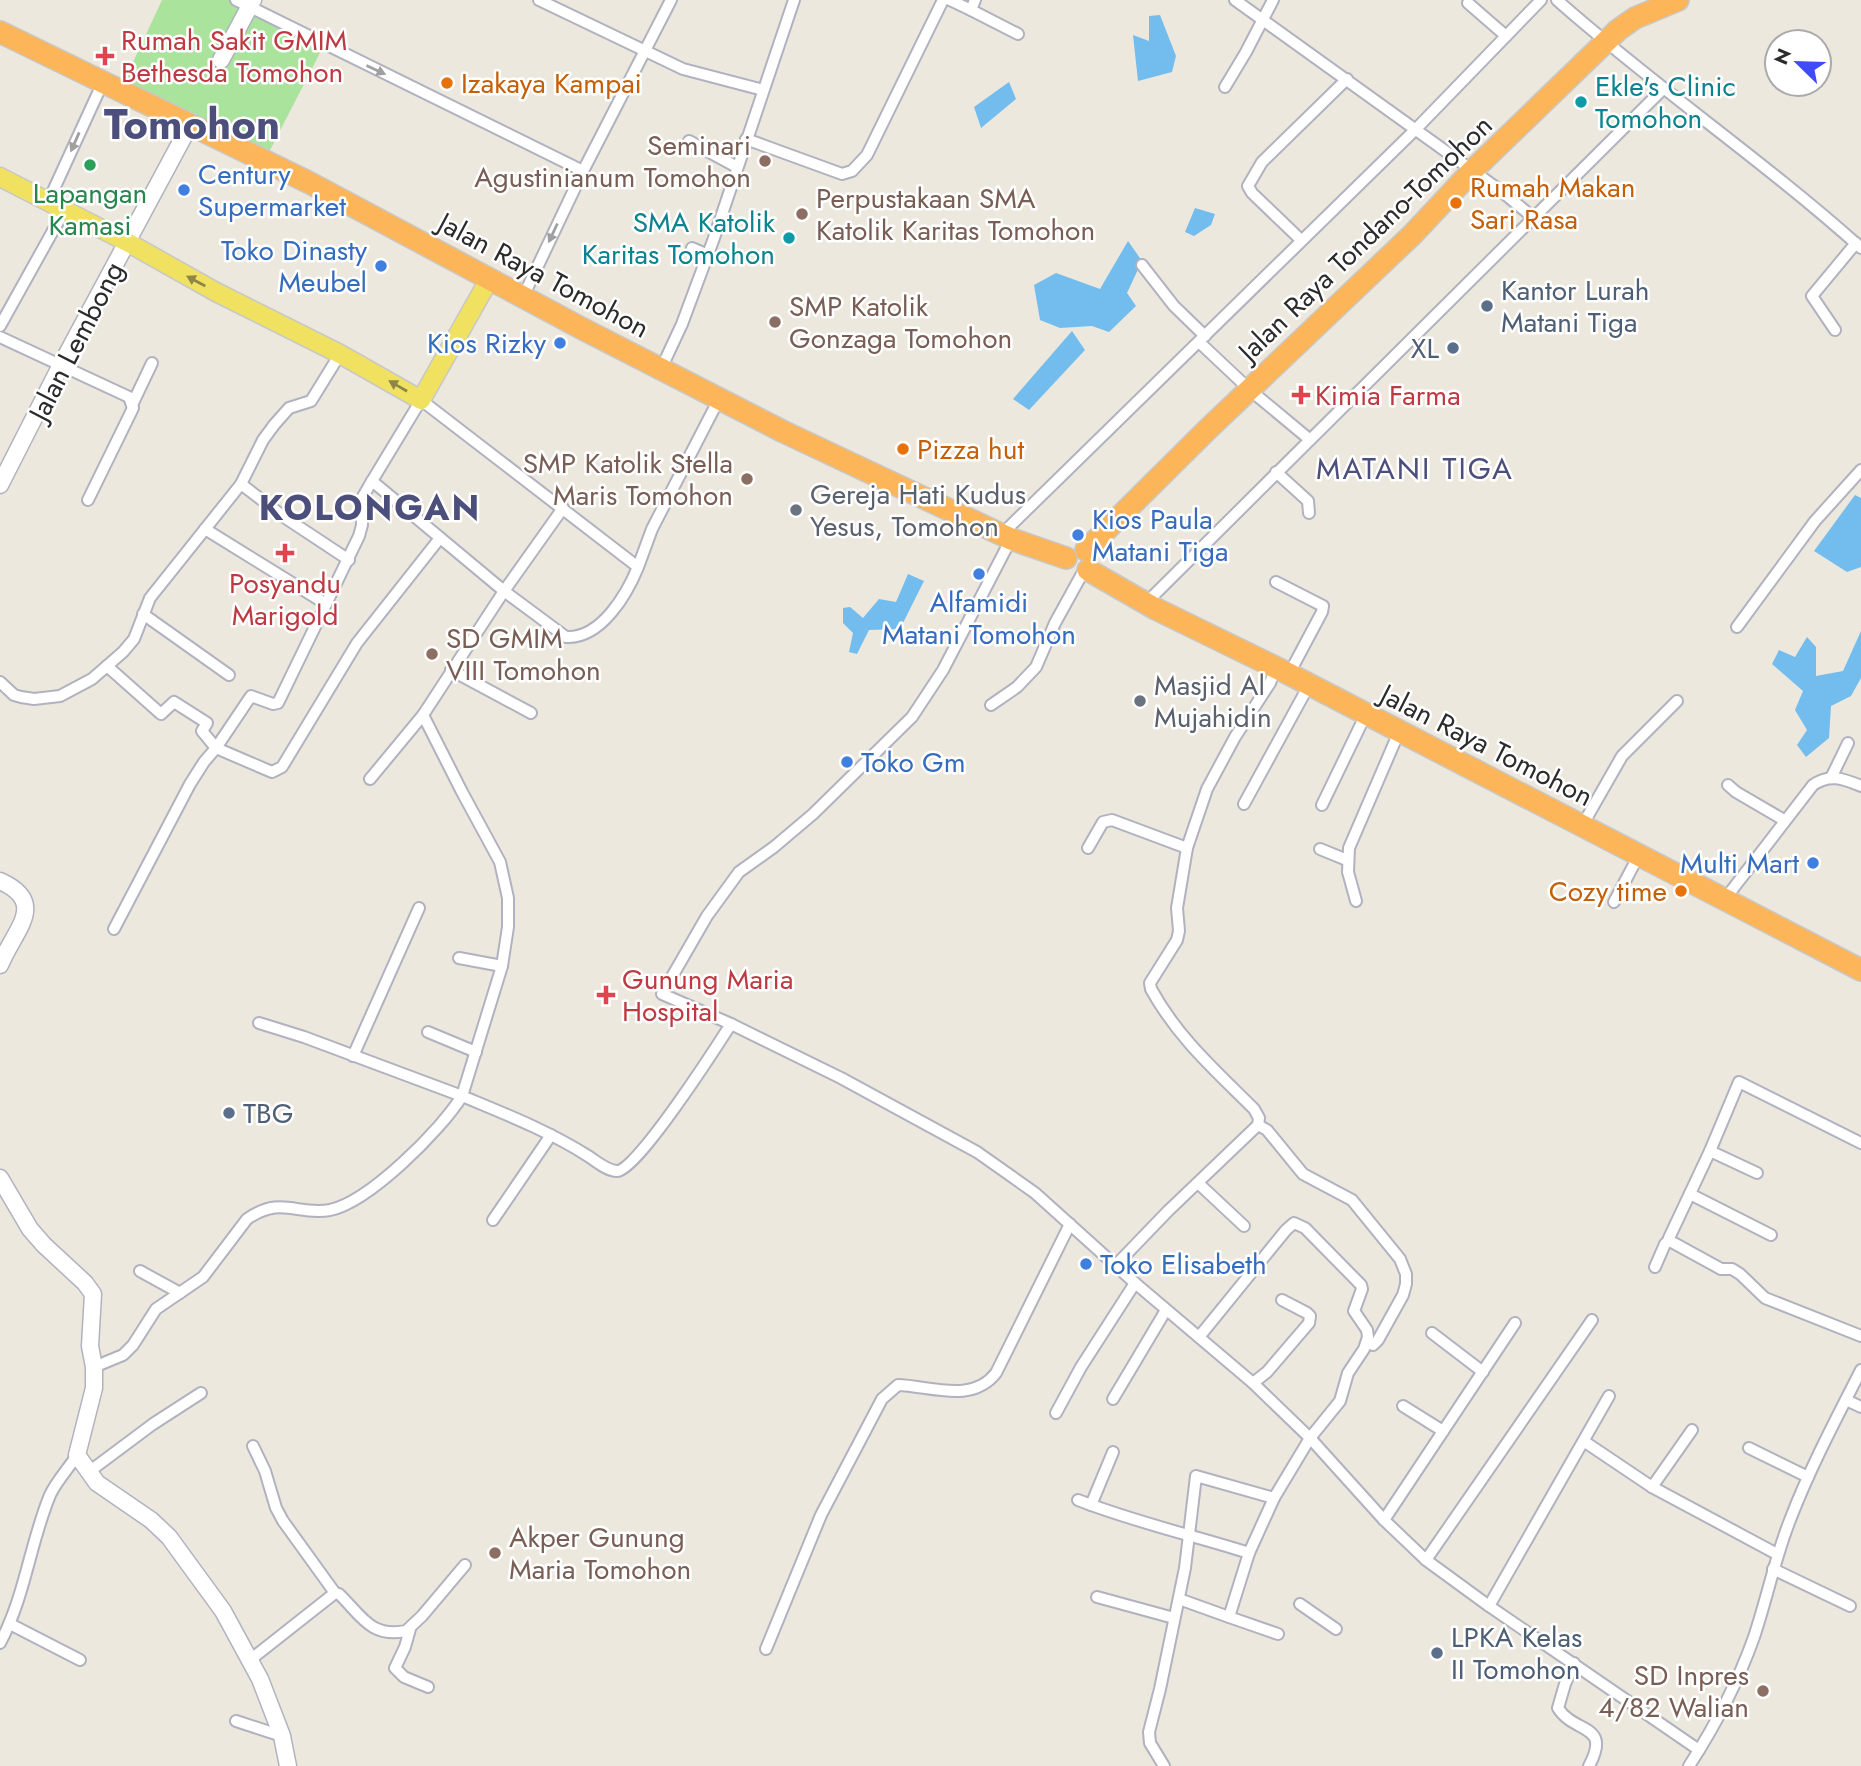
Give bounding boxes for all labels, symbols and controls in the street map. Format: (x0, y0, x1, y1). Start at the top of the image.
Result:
place label: Rumah Sakit GMIM Bethesda Tomohon (121, 20, 347, 93)
north arrow (1763, 28, 1833, 98)
text: N (1767, 44, 1798, 69)
marker: Rumah Sakit GMIM Bethesda Tomohon (95, 46, 115, 66)
place label: Izakaya Kampai (461, 63, 642, 104)
one-way arrow (366, 65, 387, 76)
place label: Ekle's Clinic Tomohon (1595, 66, 1736, 139)
marker: Izakaya Kampai (439, 75, 455, 91)
district label: Tomohon (104, 94, 280, 155)
marker: Ekle's Clinic Tomohon (1573, 94, 1589, 110)
street label: Jalan Raya Tondano-Tomohon (1226, 106, 1502, 374)
place label: Seminari Agustinianum Tomohon (474, 125, 751, 198)
one-way arrow (69, 132, 81, 152)
marker: Seminari Agustinianum Tomohon (757, 153, 773, 169)
place label: Century Supermarket (198, 154, 346, 227)
marker: Lapangan Kamasi (82, 157, 98, 173)
place label: Rumah Makan Sari Rasa (1470, 167, 1635, 240)
place label: Lapangan Kamasi (33, 173, 147, 246)
place label: Perpustakaan SMA Katolik Karitas Tomohon (816, 178, 1095, 251)
marker: Century Supermarket (176, 182, 192, 198)
marker: Rumah Makan Sari Rasa (1448, 195, 1464, 211)
street label: Jalan Raya Tomohon (427, 201, 657, 348)
place label: SMA Katolik Karitas Tomohon (582, 202, 776, 275)
marker: Perpustakaan SMA Katolik Karitas Tomohon (794, 206, 810, 222)
one-way arrow (547, 223, 559, 243)
place label: Toko Dinasty Meubel (221, 230, 368, 303)
marker: SMA Katolik Karitas Tomohon (781, 230, 797, 246)
street label: Jalan Lembong (17, 254, 134, 432)
marker: Toko Dinasty Meubel (373, 258, 389, 274)
place label: Kantor Lurah Matani Tiga (1501, 270, 1650, 343)
one-way arrow (186, 275, 206, 287)
place label: SMP Katolik Gonzaga Tomohon (789, 286, 1012, 359)
marker: Kantor Lurah Matani Tiga (1479, 298, 1495, 314)
marker: SMP Katolik Gonzaga Tomohon (767, 314, 783, 330)
place label: Kios Rizky (427, 323, 547, 364)
place label: XL (1411, 328, 1439, 369)
marker: Kios Rizky (552, 335, 568, 351)
marker: XL (1445, 340, 1461, 356)
place label: Kimia Farma (1315, 375, 1461, 416)
one-way arrow (388, 380, 407, 392)
marker: Kimia Farma (1293, 387, 1309, 403)
place label: Pizza hut (917, 429, 1024, 470)
marker: Pizza hut (895, 441, 911, 457)
place label: SMP Katolik Stella Maris Tomohon (523, 443, 733, 516)
district label: MATANI TIGA (1316, 447, 1514, 490)
marker: SMP Katolik Stella Maris Tomohon (739, 471, 755, 487)
place label: Gereja Hati Kudus Yesus, Tomohon (810, 474, 1026, 547)
district label: KOLONGAN (259, 483, 481, 533)
place label: Kios Paula Matani Tiga (1092, 499, 1228, 572)
marker: Gereja Hati Kudus Yesus, Tomohon (788, 502, 804, 518)
marker: Kios Paula Matani Tiga (1070, 527, 1086, 543)
marker: Posyandu Marigold (275, 543, 295, 563)
place label: Posyandu Marigold (229, 563, 341, 636)
marker: Alfamidi Matani Tomohon (971, 566, 987, 582)
place label: Alfamidi Matani Tomohon (882, 582, 1076, 655)
place label: SD GMIM VIII Tomohon (446, 618, 601, 691)
marker: SD GMIM VIII Tomohon (424, 646, 440, 662)
place label: Masjid Al Mujahidin (1154, 665, 1272, 738)
street label: Jalan Raya Tomohon (1370, 672, 1600, 817)
marker: Masjid Al Mujahidin (1132, 693, 1148, 709)
place label: Toko Gm (861, 742, 966, 783)
marker: Toko Gm (839, 754, 855, 770)
place label: Multi Mart (1680, 843, 1799, 884)
marker: Multi Mart (1805, 855, 1821, 871)
place label: Cozy time (1549, 871, 1667, 912)
marker: Cozy time (1673, 883, 1689, 899)
place label: Gunung Maria Hospital (622, 959, 793, 1032)
marker: Gunung Maria Hospital (596, 985, 616, 1005)
place label: TBG (243, 1093, 293, 1134)
marker: TBG (221, 1105, 237, 1121)
place label: Toko Elisabeth (1100, 1244, 1267, 1285)
marker: Toko Elisabeth (1078, 1256, 1094, 1272)
place label: Akper Gunung Maria Tomohon (509, 1517, 691, 1590)
marker: Akper Gunung Maria Tomohon (487, 1545, 503, 1561)
place label: LPKA Kelas II Tomohon (1451, 1617, 1582, 1690)
marker: LPKA Kelas II Tomohon (1429, 1645, 1445, 1661)
place label: SD Inpres 4/82 Walian (1598, 1655, 1749, 1728)
marker: SD Inpres 4/82 Walian (1755, 1683, 1771, 1699)

